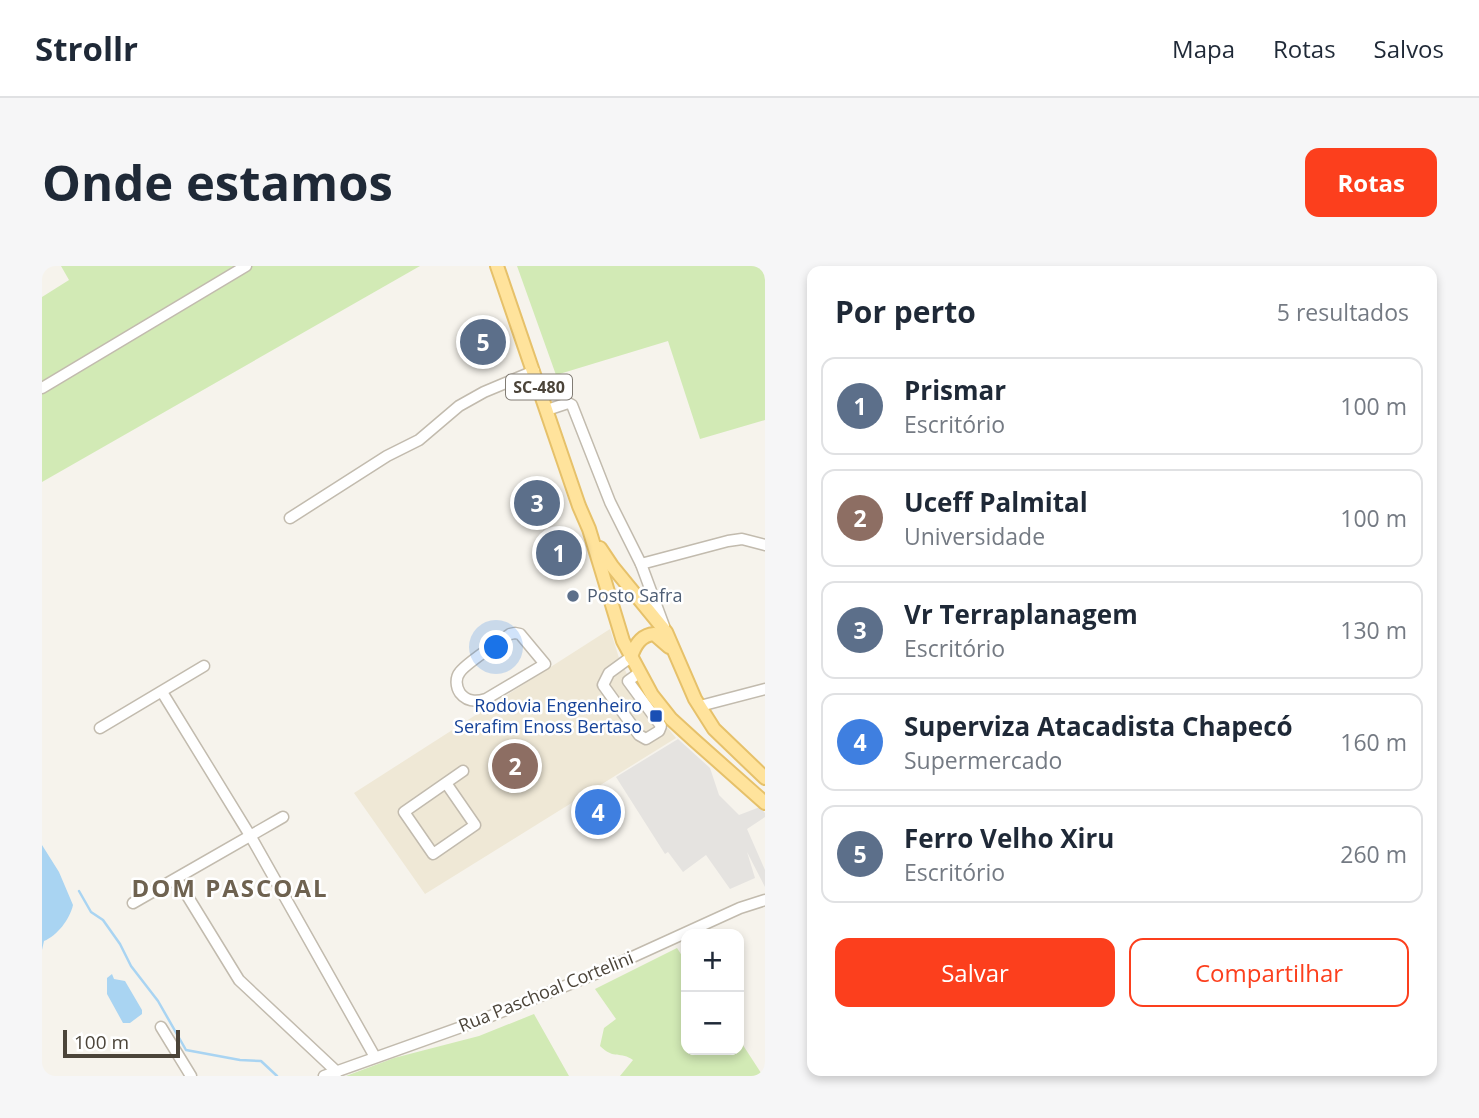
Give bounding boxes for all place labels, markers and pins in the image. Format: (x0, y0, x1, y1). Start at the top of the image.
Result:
pin: 5 (460, 316, 506, 368)
pin: 3 (514, 477, 560, 529)
pin: 1 (536, 527, 582, 579)
place label: Posto Safra (587, 583, 682, 607)
marker: Posto Safra (565, 588, 581, 604)
place label: Rodovia Engenheiro Serafim Enoss Bertaso (454, 693, 642, 738)
marker: Rodovia Engenheiro Serafim Enoss Bertaso (648, 708, 664, 724)
pin: 2 (492, 740, 538, 792)
pin: 4 (575, 786, 621, 838)

